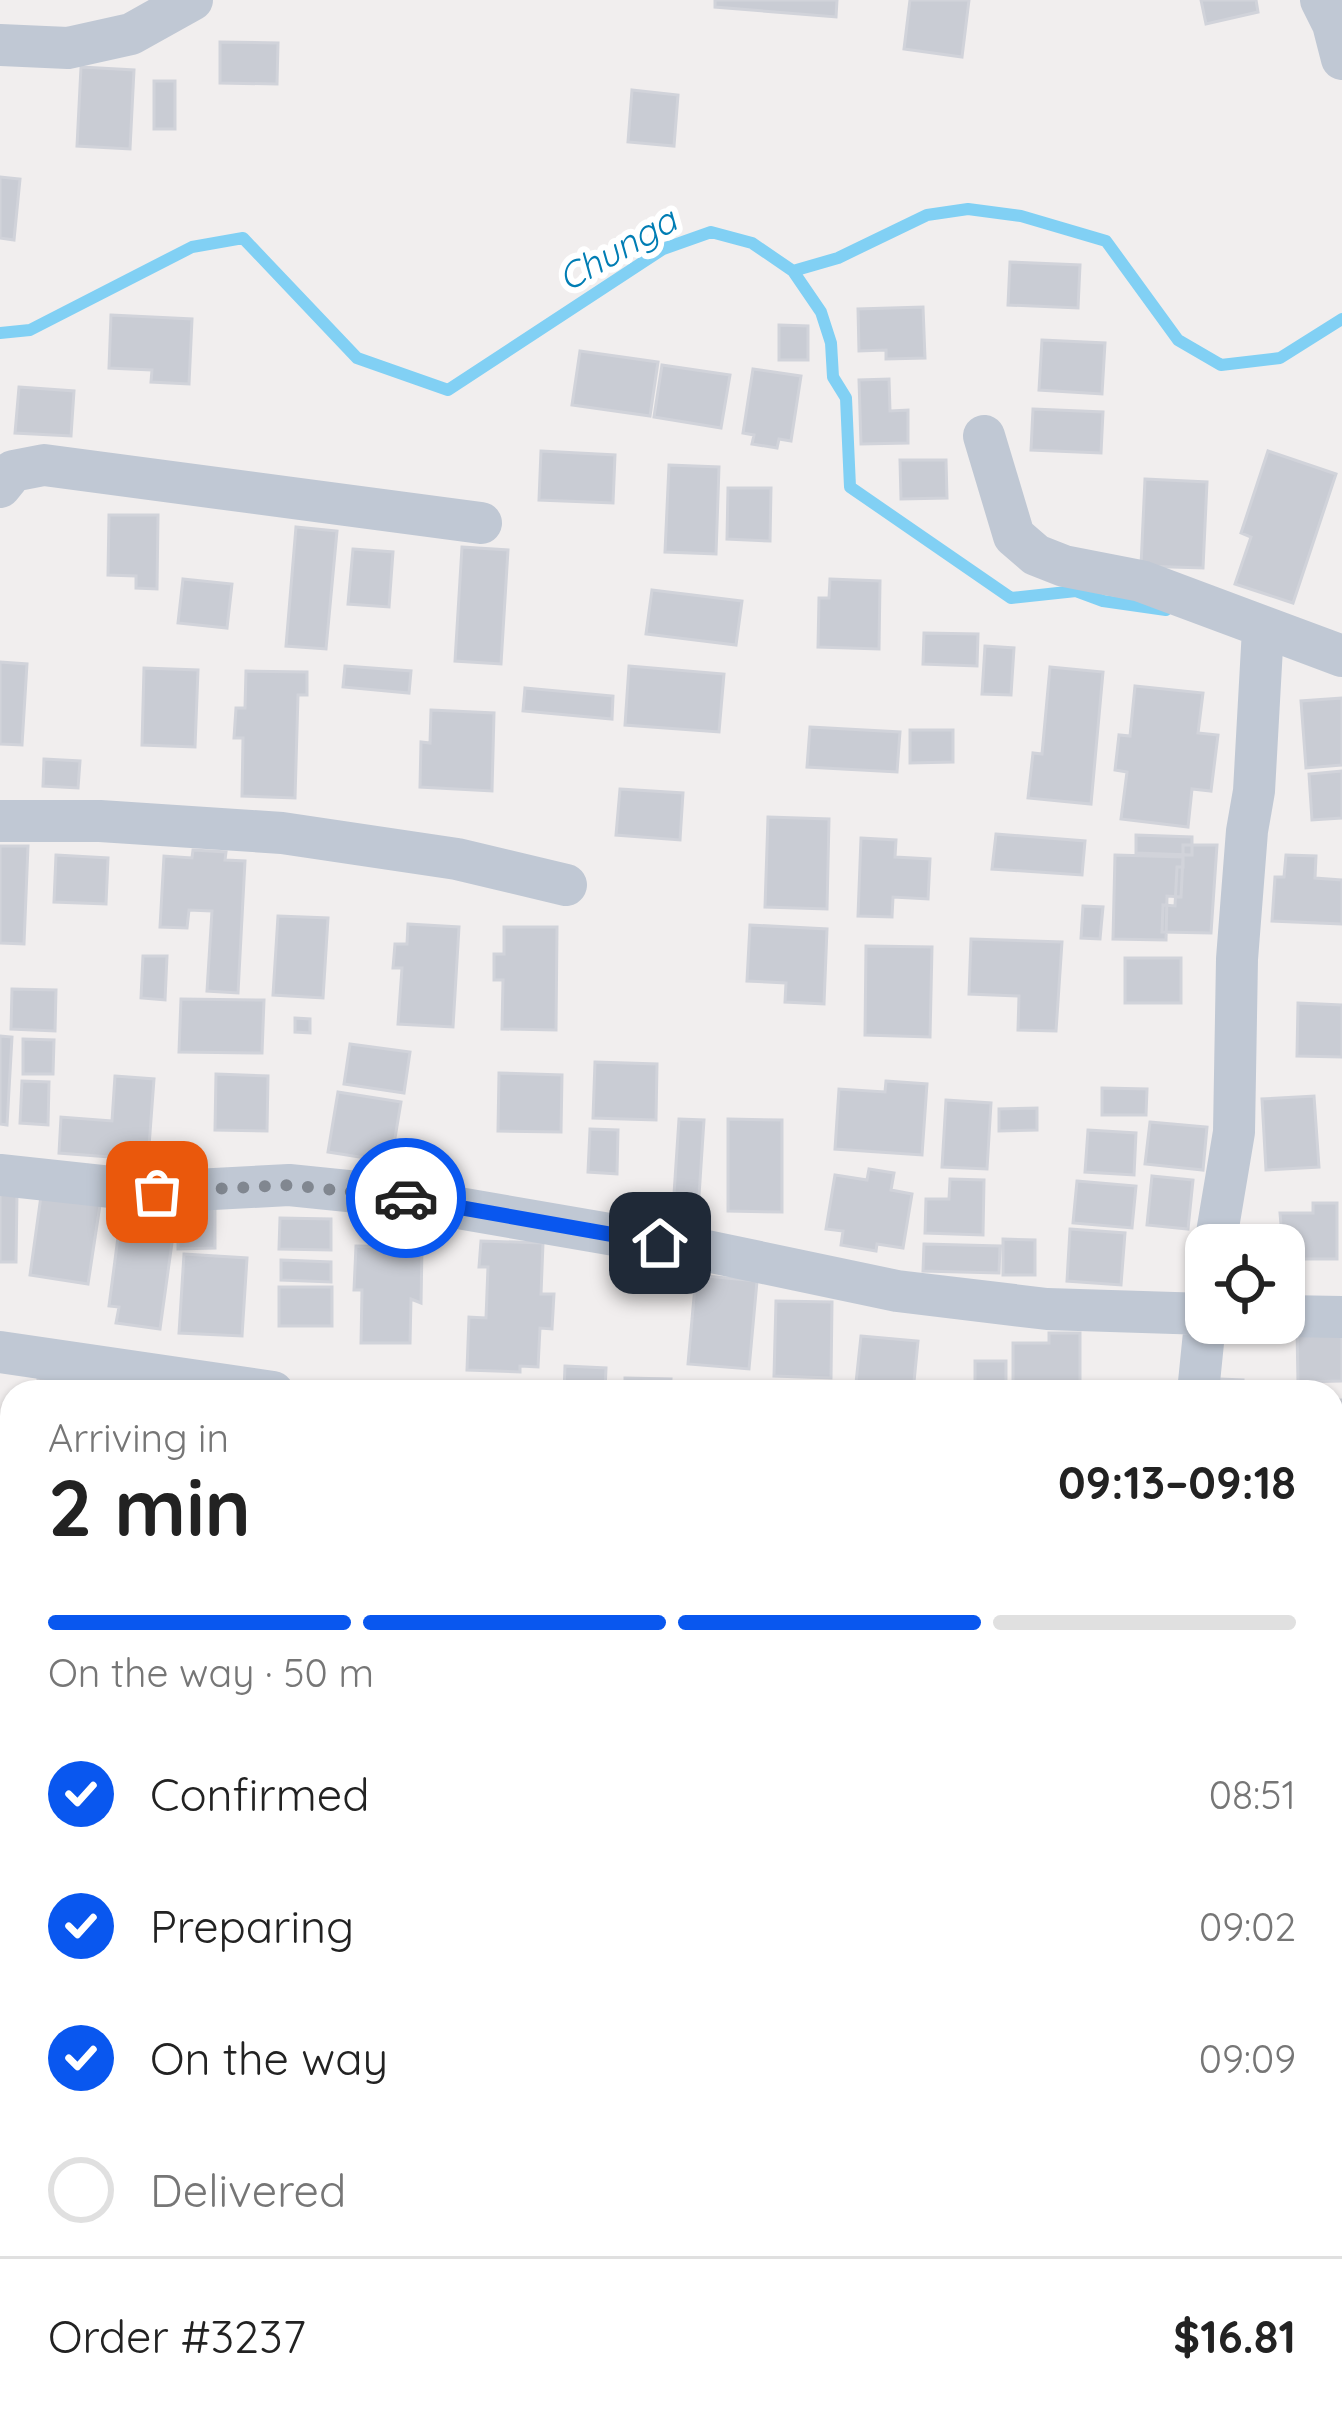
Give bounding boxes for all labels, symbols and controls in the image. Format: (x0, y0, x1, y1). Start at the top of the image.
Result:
water label: Chunga (549, 196, 686, 300)
courier (346, 1138, 466, 1258)
pin (106, 1141, 208, 1243)
icon: bag (124, 1159, 190, 1225)
icon: car (373, 1165, 439, 1231)
pin (609, 1192, 711, 1294)
icon: home (627, 1210, 693, 1276)
map controls (1185, 1224, 1305, 1344)
button: locate (1185, 1224, 1305, 1344)
text: Arriving in (48, 1413, 229, 1462)
text: 09:13–09:18 (1058, 1454, 1296, 1510)
text: 2 min (48, 1458, 251, 1556)
text: On the way · 50 m (48, 1648, 374, 1697)
icon: check (48, 1761, 114, 1827)
text: Confirmed (150, 1766, 369, 1822)
text: 08:51 (1209, 1770, 1296, 1819)
icon: check (48, 1893, 114, 1959)
text: Preparing (150, 1898, 354, 1954)
text: 09:02 (1199, 1902, 1296, 1951)
icon: check (48, 2025, 114, 2091)
text: On the way (150, 2030, 388, 2086)
text: 09:09 (1199, 2034, 1296, 2083)
text: Delivered (150, 2162, 346, 2218)
text: Order #3237 (48, 2308, 306, 2364)
text: $16.81 (1173, 2308, 1296, 2364)

